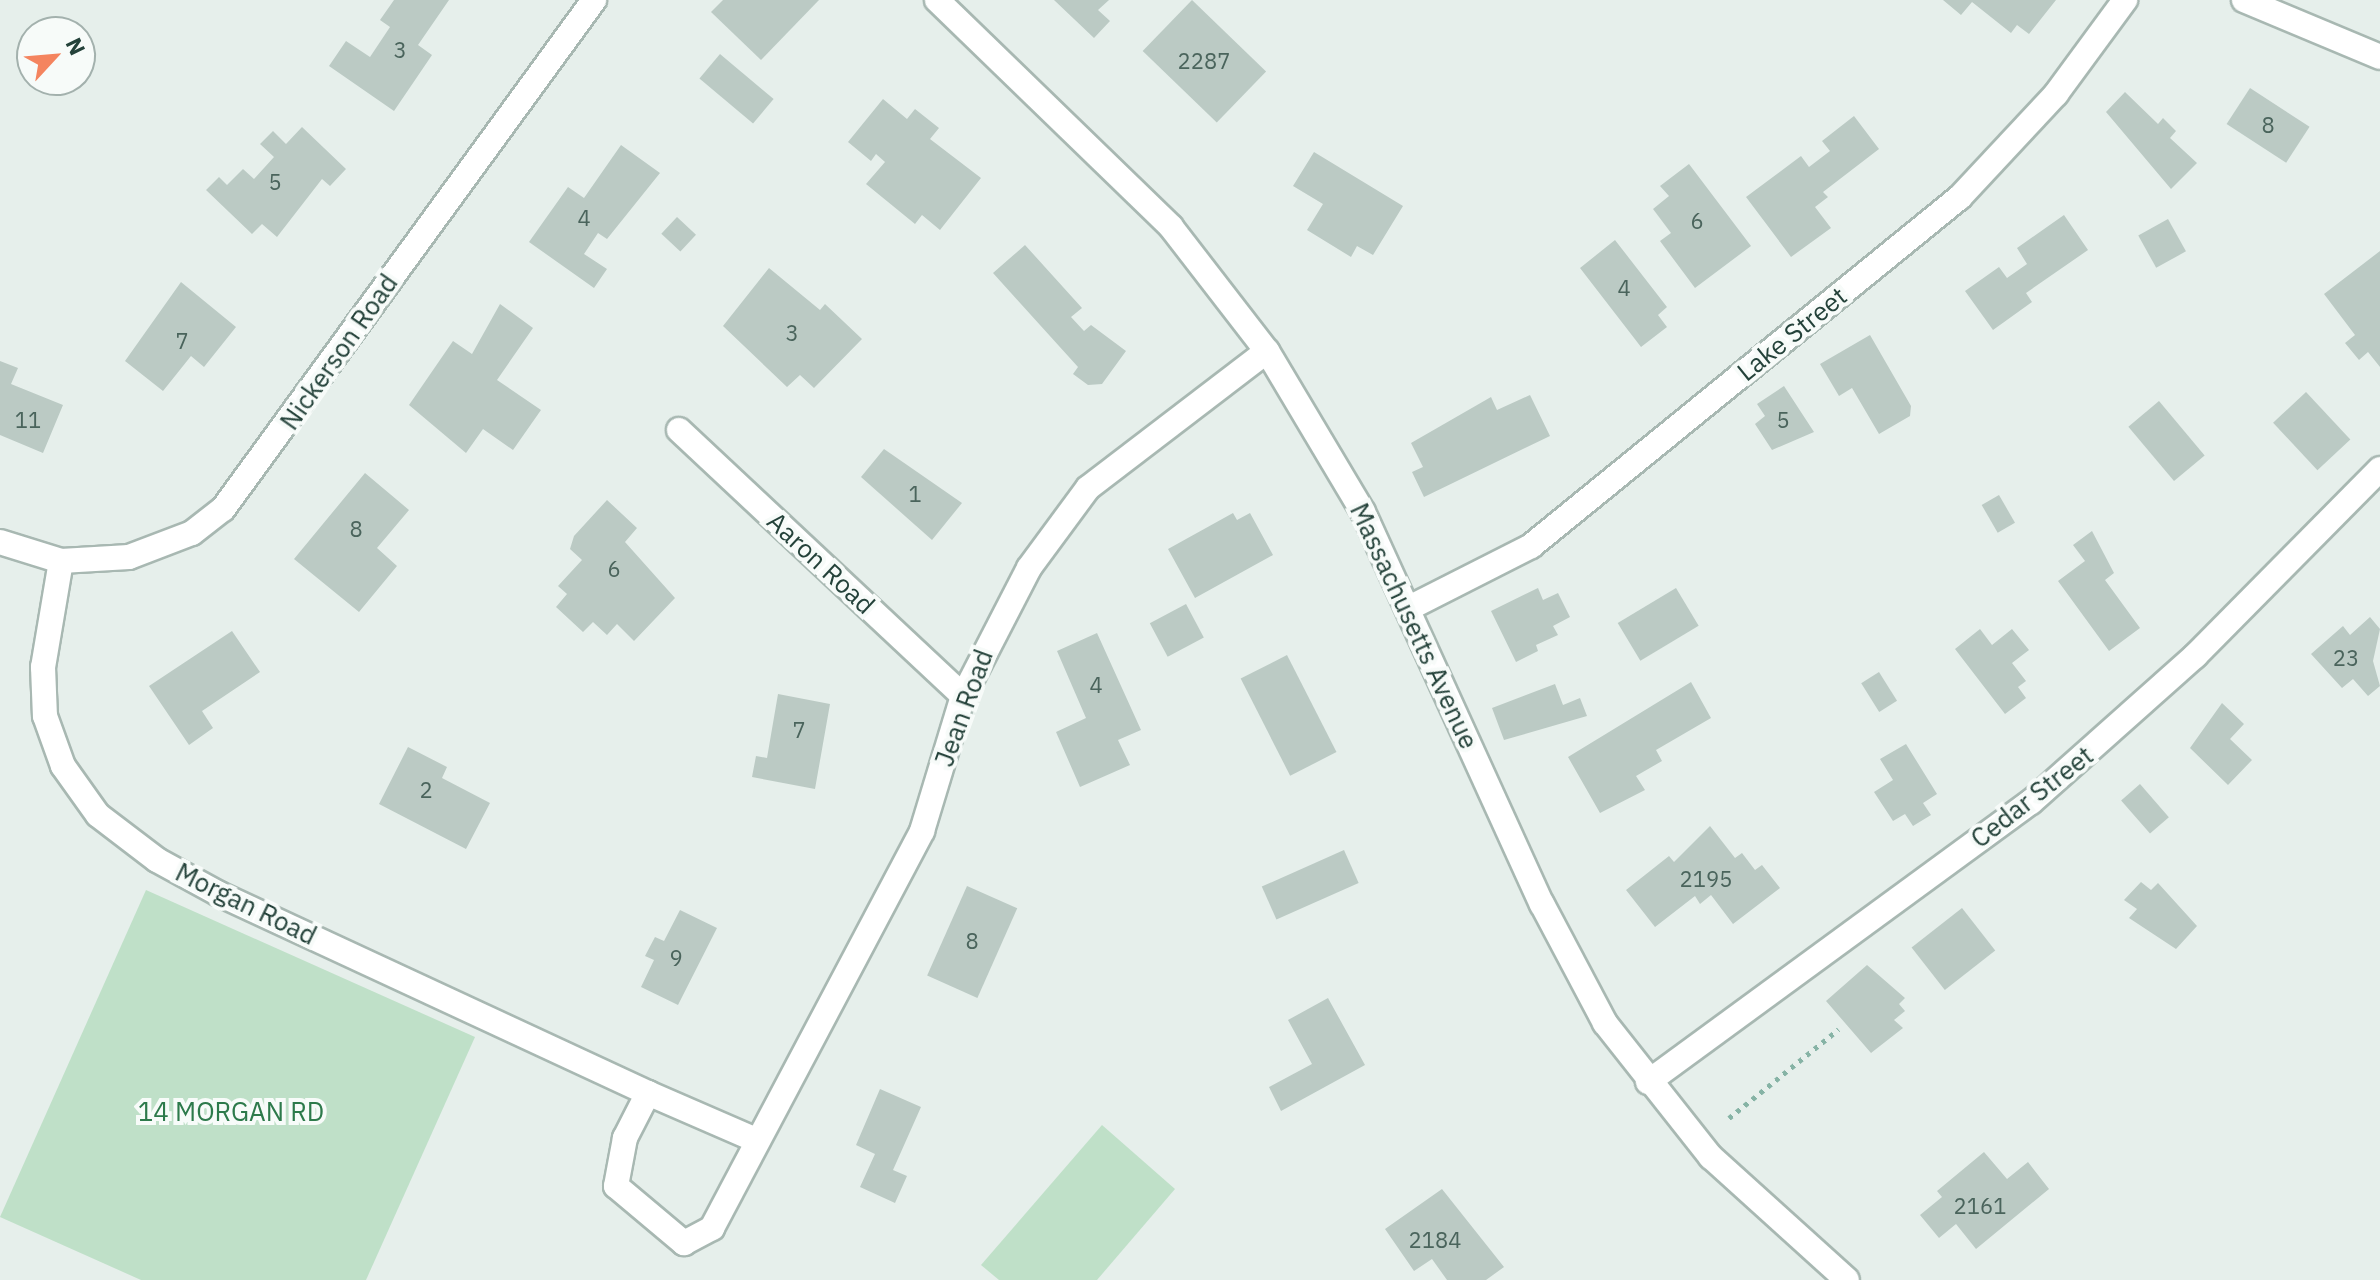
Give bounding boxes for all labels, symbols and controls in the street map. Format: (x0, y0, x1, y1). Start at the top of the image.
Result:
north arrow (16, 16, 96, 96)
text: N (60, 33, 93, 60)
house number: 3 (393, 37, 407, 63)
house number: 2287 (1178, 48, 1230, 74)
house number: 8 (2261, 112, 2275, 138)
house number: 5 (268, 169, 282, 195)
house number: 4 (577, 205, 591, 231)
house number: 6 (1690, 208, 1704, 234)
street label: Nickerson Road (274, 268, 404, 436)
house number: 4 (1617, 275, 1631, 301)
street label: Lake Street (1731, 280, 1853, 388)
house number: 3 (785, 320, 799, 346)
house number: 7 (175, 328, 189, 354)
house number: 11 (15, 407, 41, 433)
house number: 5 (1776, 407, 1790, 433)
house number: 1 (908, 481, 922, 507)
street label: Massachusetts Avenue (1343, 498, 1485, 754)
street label: Aaron Road (761, 505, 881, 621)
house number: 8 (349, 516, 363, 542)
house number: 6 (607, 556, 621, 582)
street label: Jean Road (928, 645, 1000, 771)
house number: 23 (2333, 645, 2359, 671)
house number: 4 (1089, 672, 1103, 698)
house number: 7 (792, 717, 806, 743)
street label: Cedar Street (1965, 740, 2099, 854)
house number: 2 (419, 777, 433, 803)
street label: Morgan Road (170, 856, 322, 952)
house number: 2195 (1680, 866, 1732, 892)
house number: 8 (965, 928, 979, 954)
house number: 9 (669, 945, 683, 971)
park label: 14 MORGAN RD (138, 1096, 324, 1128)
house number: 2161 (1954, 1193, 2006, 1219)
house number: 2184 (1409, 1227, 1461, 1253)

